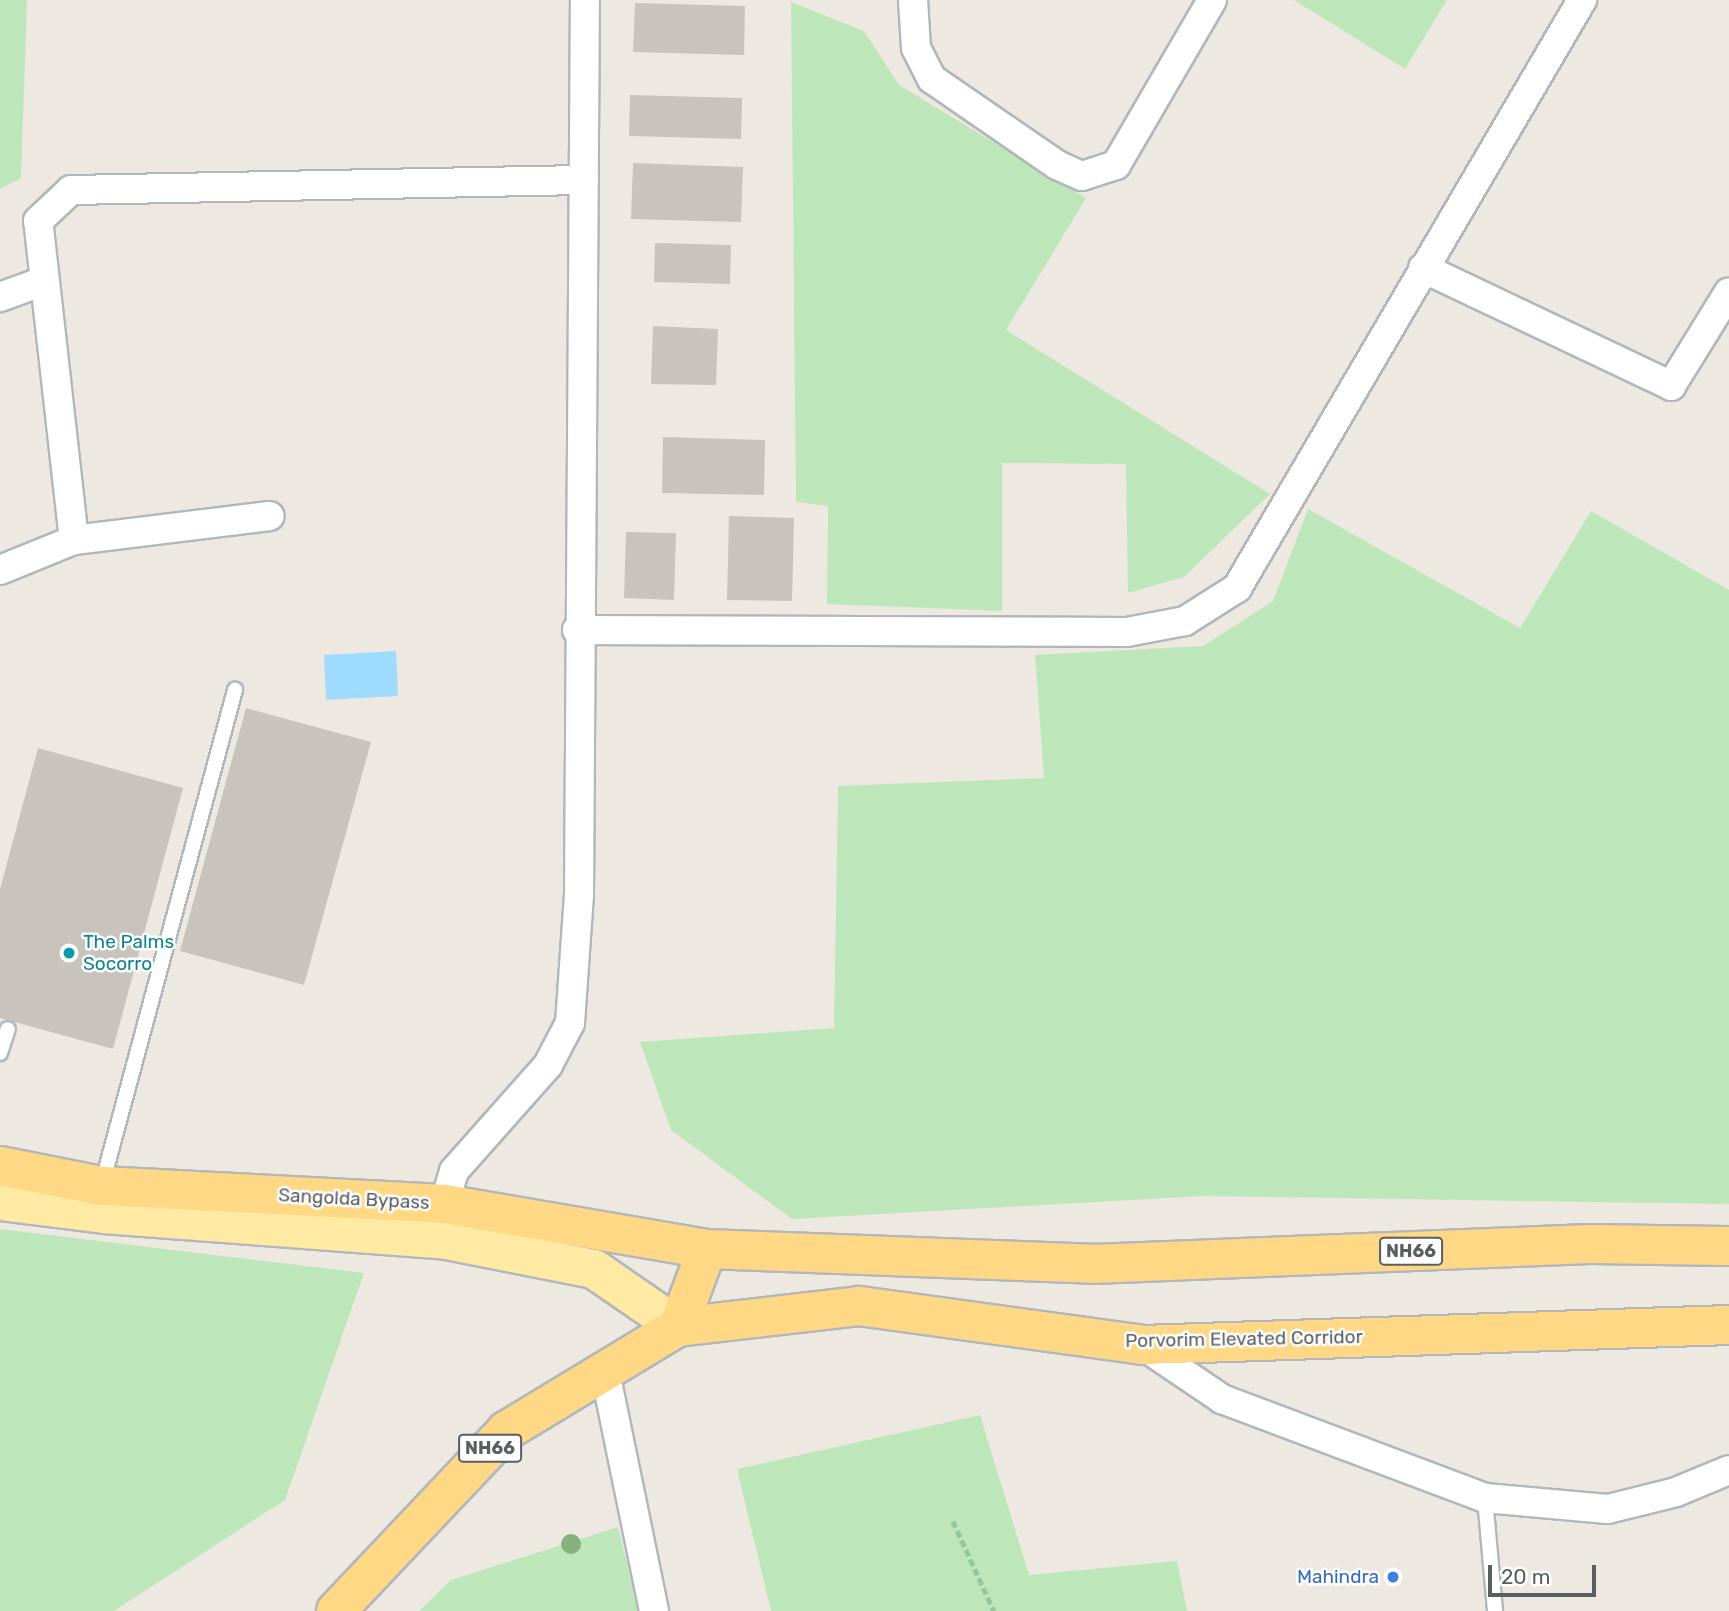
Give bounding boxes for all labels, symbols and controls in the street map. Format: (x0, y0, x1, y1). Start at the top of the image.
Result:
place label: The Palms Socorro (83, 931, 174, 975)
marker: The Palms Socorro (61, 945, 77, 961)
street label: Sangolda Bypass (278, 1184, 430, 1214)
road number: NH66 (1378, 1236, 1444, 1266)
street label: Porvorim Elevated Corridor (1125, 1326, 1363, 1352)
road number: NH66 (457, 1434, 523, 1462)
scale bar (1491, 1552, 1600, 1596)
text: 20 m (1501, 1564, 1550, 1589)
place label: Mahindra (1297, 1566, 1379, 1588)
marker: Mahindra (1385, 1569, 1401, 1585)

